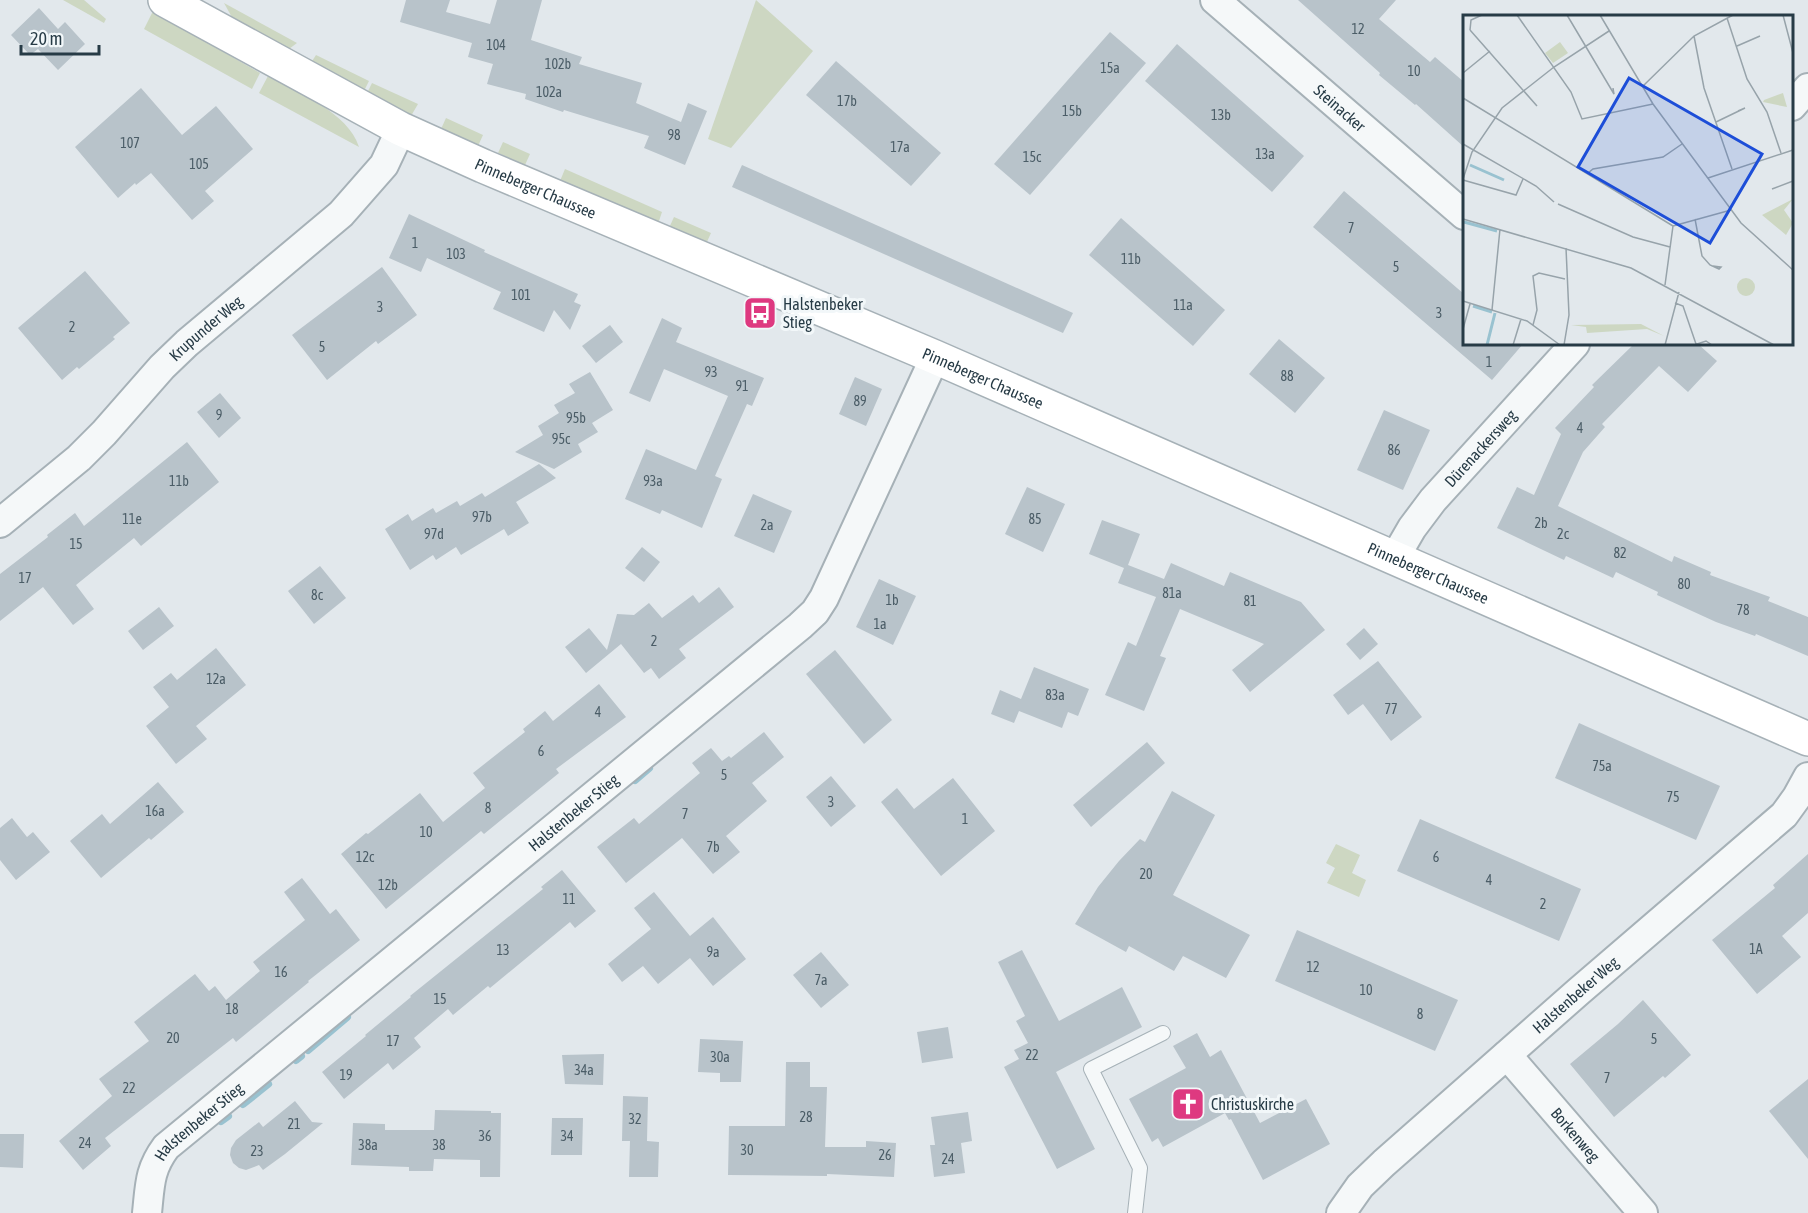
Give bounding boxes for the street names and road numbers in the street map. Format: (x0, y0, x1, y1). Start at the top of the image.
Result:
street label: Steinacker (1311, 81, 1369, 135)
street label: Pinneberger Chaussee (472, 155, 599, 222)
street label: Krupunder Weg (165, 292, 246, 364)
street label: Pinneberger Chaussee (920, 344, 1046, 412)
street label: Dürenackersweg (1441, 406, 1521, 490)
street label: Pinneberger Chaussee (1365, 539, 1491, 607)
street label: Halstenbeker Stieg (525, 770, 623, 855)
street label: Halstenbeker Weg (1529, 953, 1622, 1037)
street label: Halstenbeker Stieg (150, 1079, 247, 1164)
street label: Borkenweg (1547, 1104, 1604, 1166)

